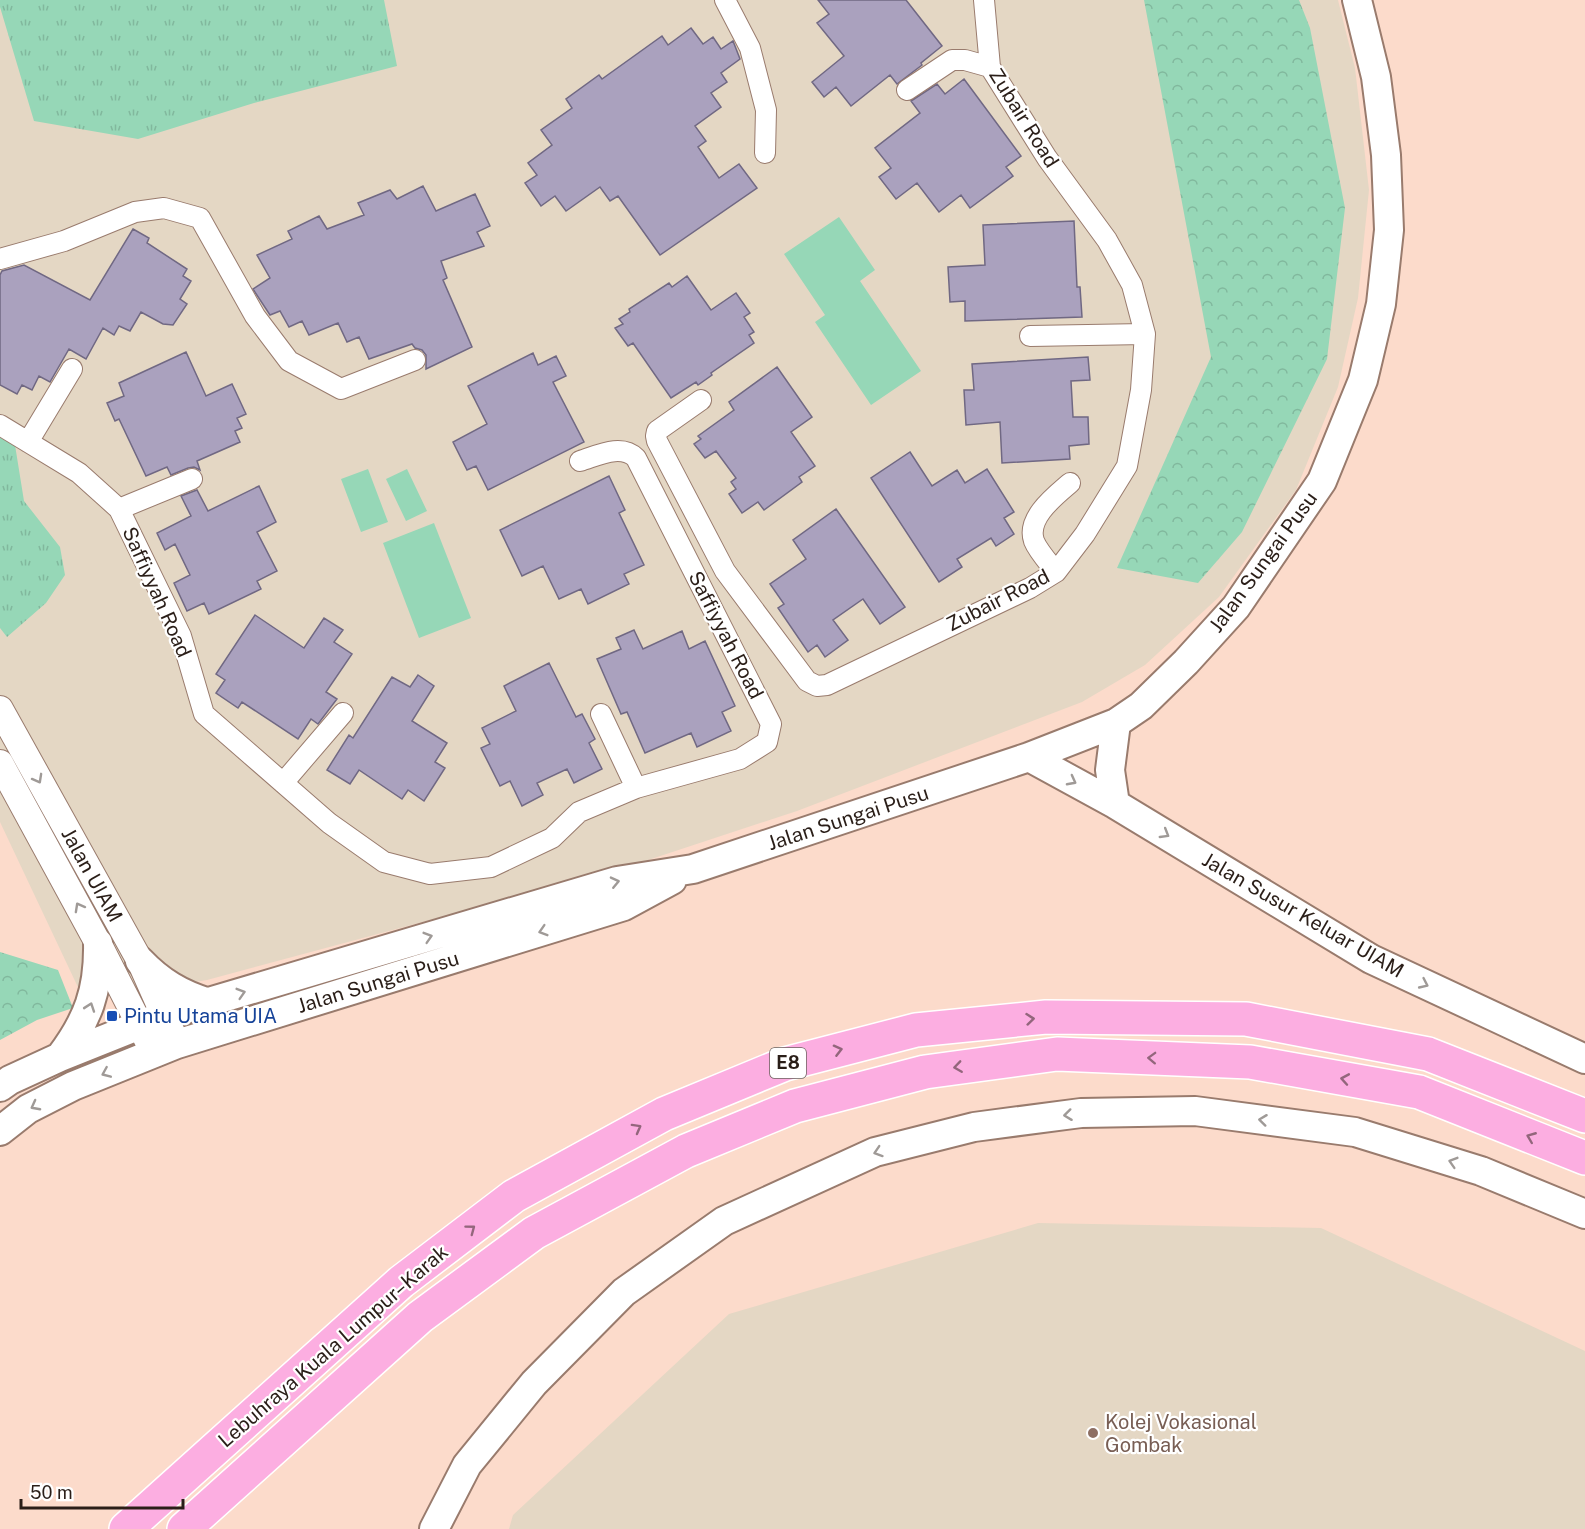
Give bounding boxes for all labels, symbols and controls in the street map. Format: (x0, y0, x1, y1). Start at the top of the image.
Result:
street label: Zubair Road (984, 64, 1064, 172)
street label: Jalan Sungai Pusu (1204, 487, 1322, 637)
street label: Saffiyyah Road (117, 523, 197, 661)
street label: Zubair Road (942, 564, 1054, 636)
street label: Saffiyyah Road (683, 567, 769, 703)
one-way arrow (31, 773, 43, 783)
one-way arrow (1066, 774, 1076, 785)
street label: Jalan Sungai Pusu (764, 781, 932, 855)
street label: Jalan UIAM (56, 824, 128, 926)
one-way arrow (1159, 827, 1169, 839)
street label: Jalan Susur Keluar UIAM (1198, 847, 1408, 983)
one-way arrow (610, 877, 620, 890)
one-way arrow (75, 903, 86, 914)
one-way arrow (538, 924, 549, 936)
one-way arrow (422, 932, 433, 944)
street label: Jalan Sungai Pusu (294, 946, 462, 1018)
one-way arrow (1418, 977, 1429, 989)
one-way arrow (235, 988, 246, 1000)
one-way arrow (82, 1002, 95, 1013)
place label: Pintu Utama UIA (124, 1004, 277, 1028)
marker: Pintu Utama UIA (105, 1009, 119, 1023)
one-way arrow (1025, 1013, 1034, 1026)
one-way arrow (833, 1045, 843, 1058)
road number: E8 (770, 1048, 806, 1078)
one-way arrow (1148, 1051, 1157, 1064)
one-way arrow (953, 1061, 963, 1073)
one-way arrow (101, 1066, 112, 1078)
one-way arrow (1341, 1073, 1351, 1086)
one-way arrow (31, 1099, 41, 1110)
one-way arrow (1064, 1108, 1073, 1120)
one-way arrow (1258, 1114, 1267, 1127)
one-way arrow (631, 1124, 642, 1136)
one-way arrow (1526, 1132, 1537, 1144)
one-way arrow (873, 1145, 883, 1157)
one-way arrow (1448, 1157, 1459, 1169)
one-way arrow (464, 1225, 475, 1236)
street label: Lebuhraya Kuala Lumpur–Karak (213, 1240, 453, 1452)
place label: Kolej Vokasional Gombak (1105, 1410, 1257, 1457)
marker: Kolej Vokasional Gombak (1086, 1426, 1100, 1440)
scale bar (21, 1472, 183, 1510)
text: 50 m (30, 1482, 73, 1503)

